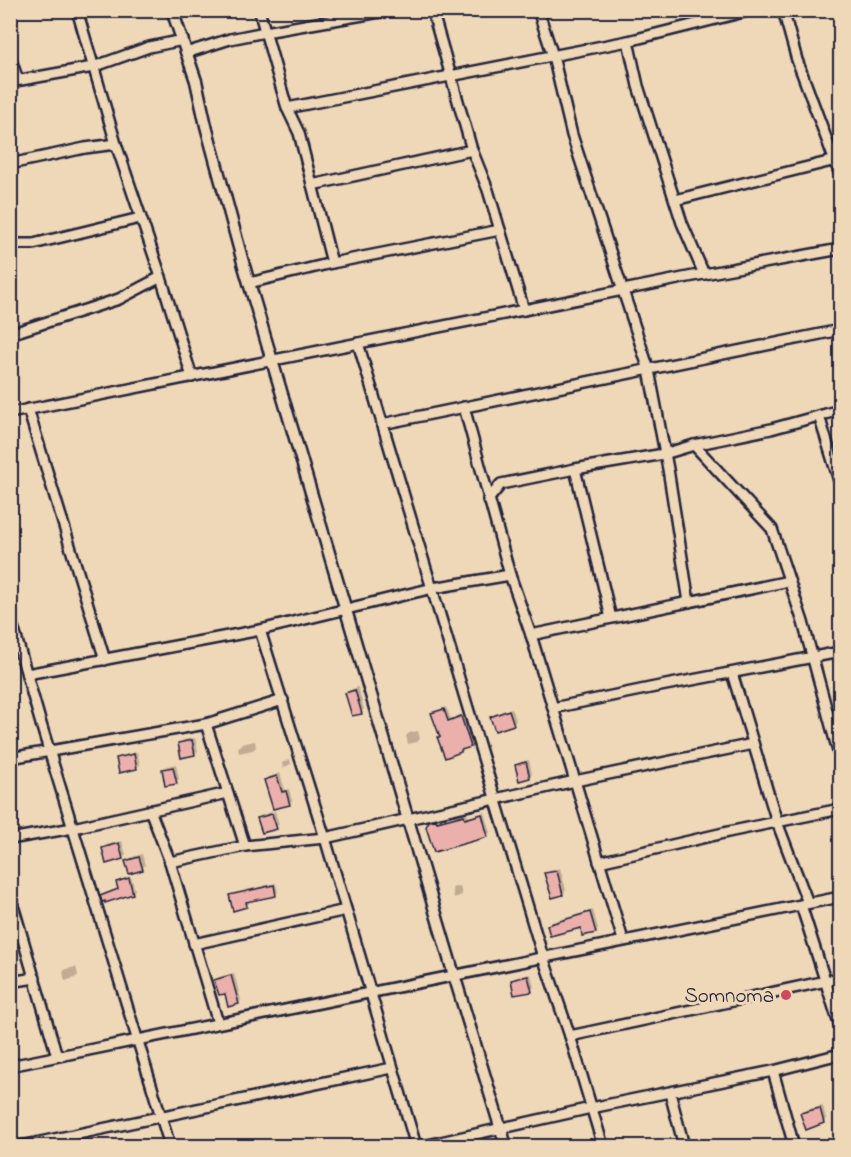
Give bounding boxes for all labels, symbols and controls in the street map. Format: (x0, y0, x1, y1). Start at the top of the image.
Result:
place label: Somnoma (684, 982, 774, 1012)
marker: Somnoma (779, 988, 793, 1002)

